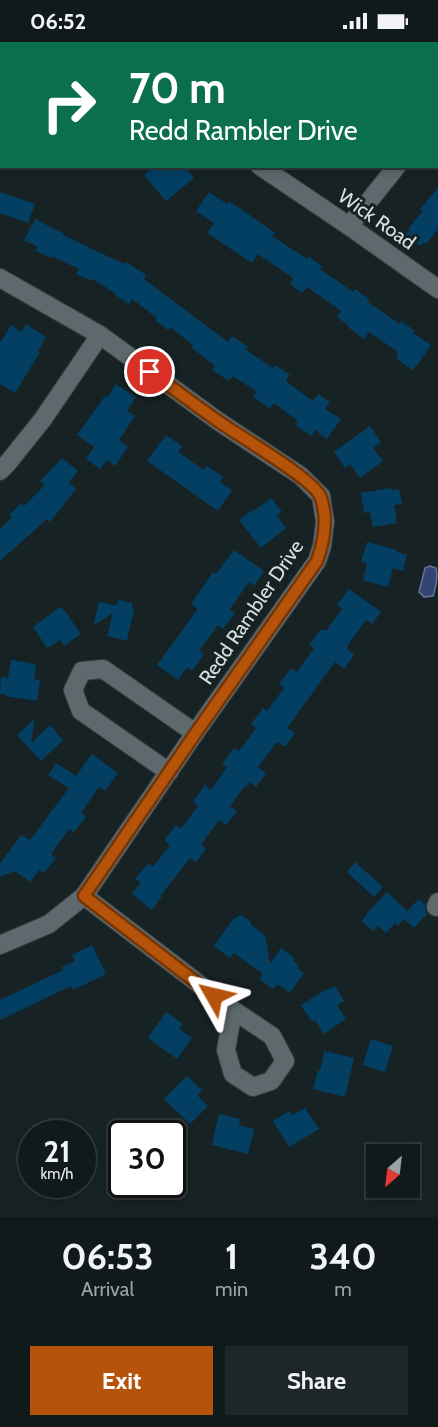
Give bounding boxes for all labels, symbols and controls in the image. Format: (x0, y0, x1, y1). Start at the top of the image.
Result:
text: 06:52 (30, 8, 86, 35)
text: 70 m (129, 62, 226, 114)
icon: right (30, 66, 108, 144)
text: Redd Rambler Drive (129, 114, 358, 147)
street label: Wick Road (334, 184, 420, 254)
pin (124, 346, 175, 397)
icon: arrive (133, 355, 166, 388)
street label: Redd Rambler Drive (194, 535, 308, 689)
position arrow (182, 964, 246, 1028)
speed limit sign: 30 (108, 1120, 186, 1198)
text: 21 (44, 1133, 70, 1170)
north arrow (366, 1144, 420, 1198)
map controls (366, 1144, 420, 1198)
text: km/h (41, 1165, 73, 1183)
text: 06:53 (61, 1234, 154, 1278)
text: 1 (225, 1234, 238, 1278)
text: 340 (309, 1234, 377, 1278)
text: Arrival (81, 1277, 134, 1301)
text: min (215, 1277, 248, 1301)
text: m (334, 1277, 352, 1301)
button: Exit (30, 1346, 213, 1415)
button: Share (225, 1346, 408, 1415)

